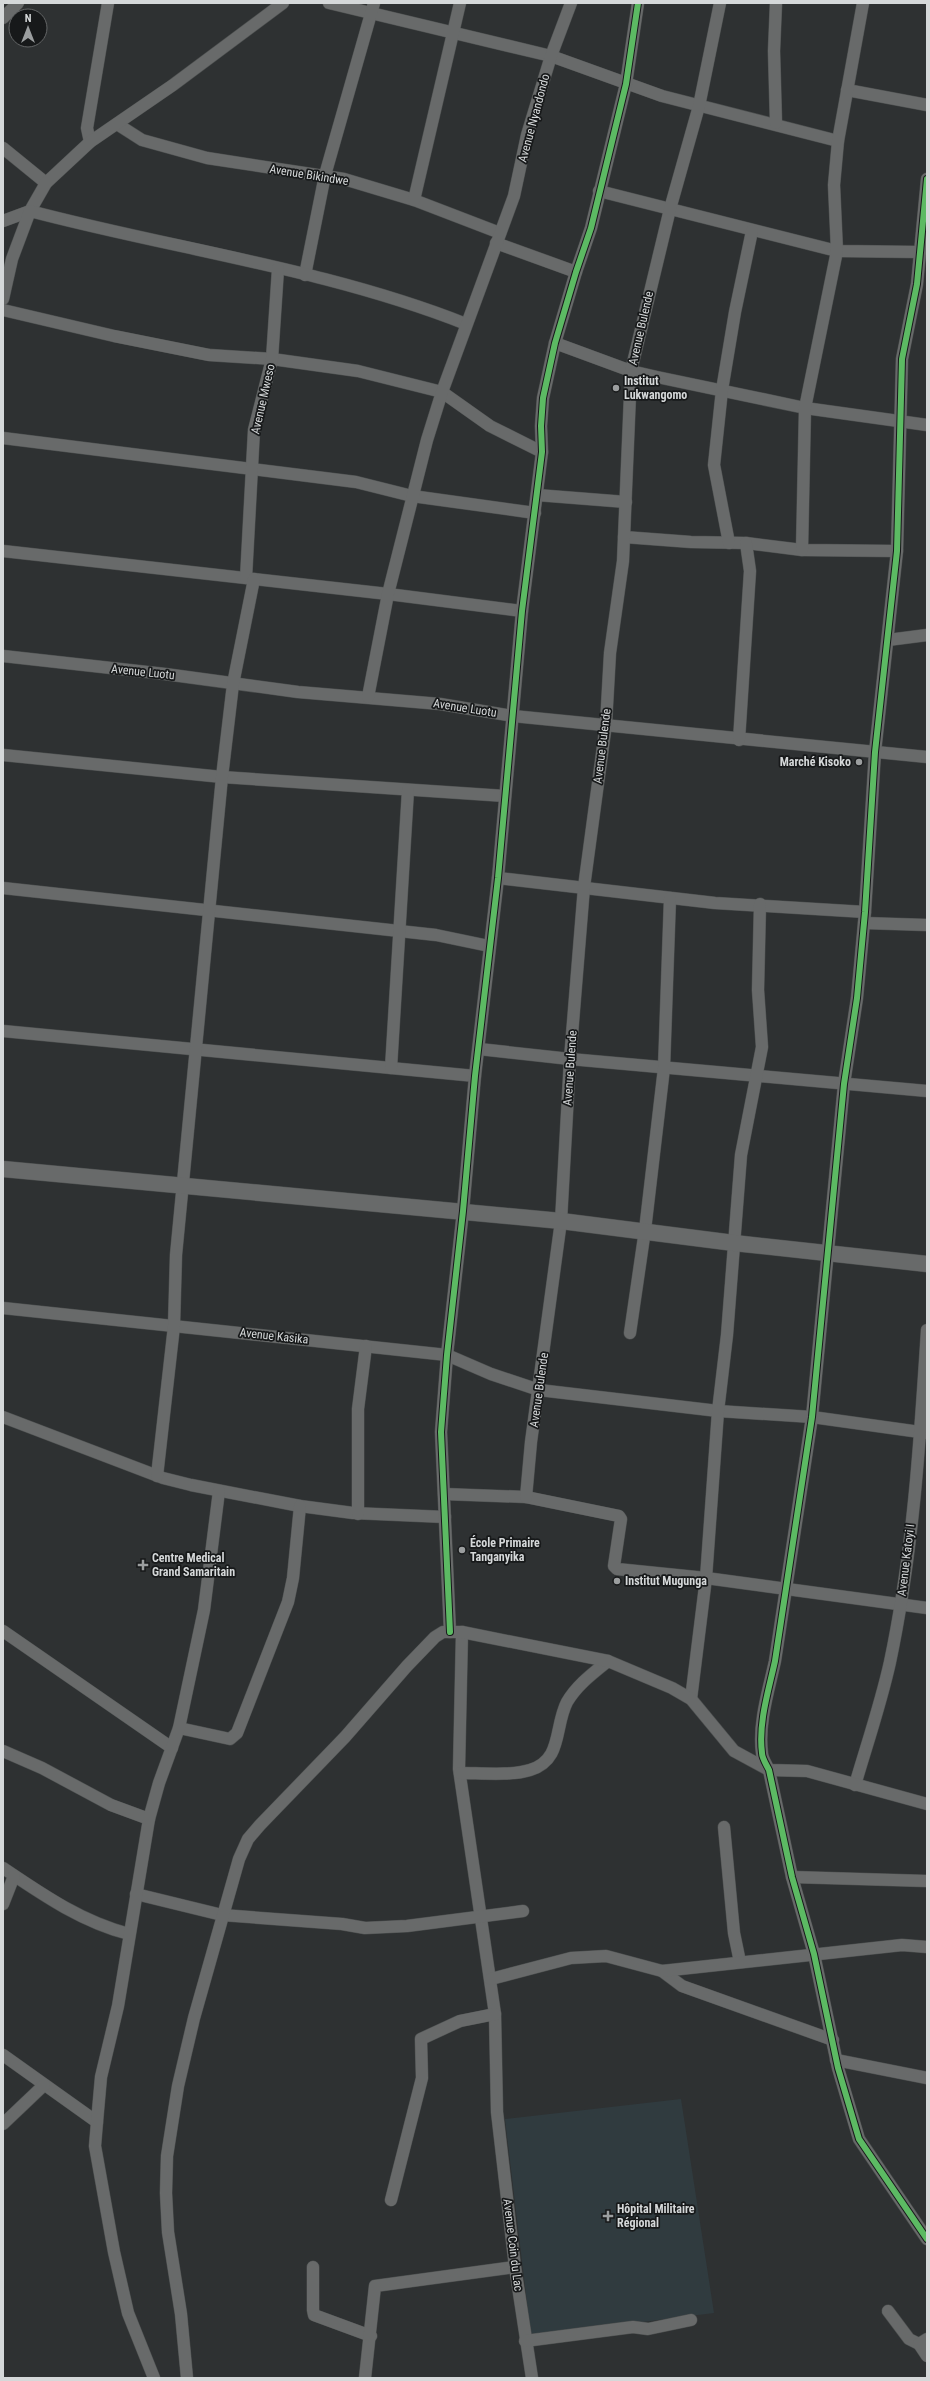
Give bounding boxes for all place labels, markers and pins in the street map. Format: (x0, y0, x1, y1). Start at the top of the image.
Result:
place label: Institut Lukwangomo (624, 374, 687, 402)
marker: Institut Lukwangomo (611, 383, 621, 393)
place label: Marché Kisoko (780, 755, 851, 769)
marker: Marché Kisoko (854, 757, 864, 767)
place label: École Primaire Tanganyika (470, 1535, 540, 1564)
marker: École Primaire Tanganyika (457, 1545, 467, 1555)
place label: Centre Medical Grand Samaritain (152, 1551, 235, 1579)
marker: Centre Medical Grand Samaritain (137, 1559, 149, 1571)
place label: Institut Mugunga (625, 1574, 707, 1588)
marker: Institut Mugunga (612, 1576, 622, 1586)
place label: Hôpital Militaire Régional (617, 2202, 695, 2230)
marker: Hôpital Militaire Régional (602, 2210, 614, 2222)

